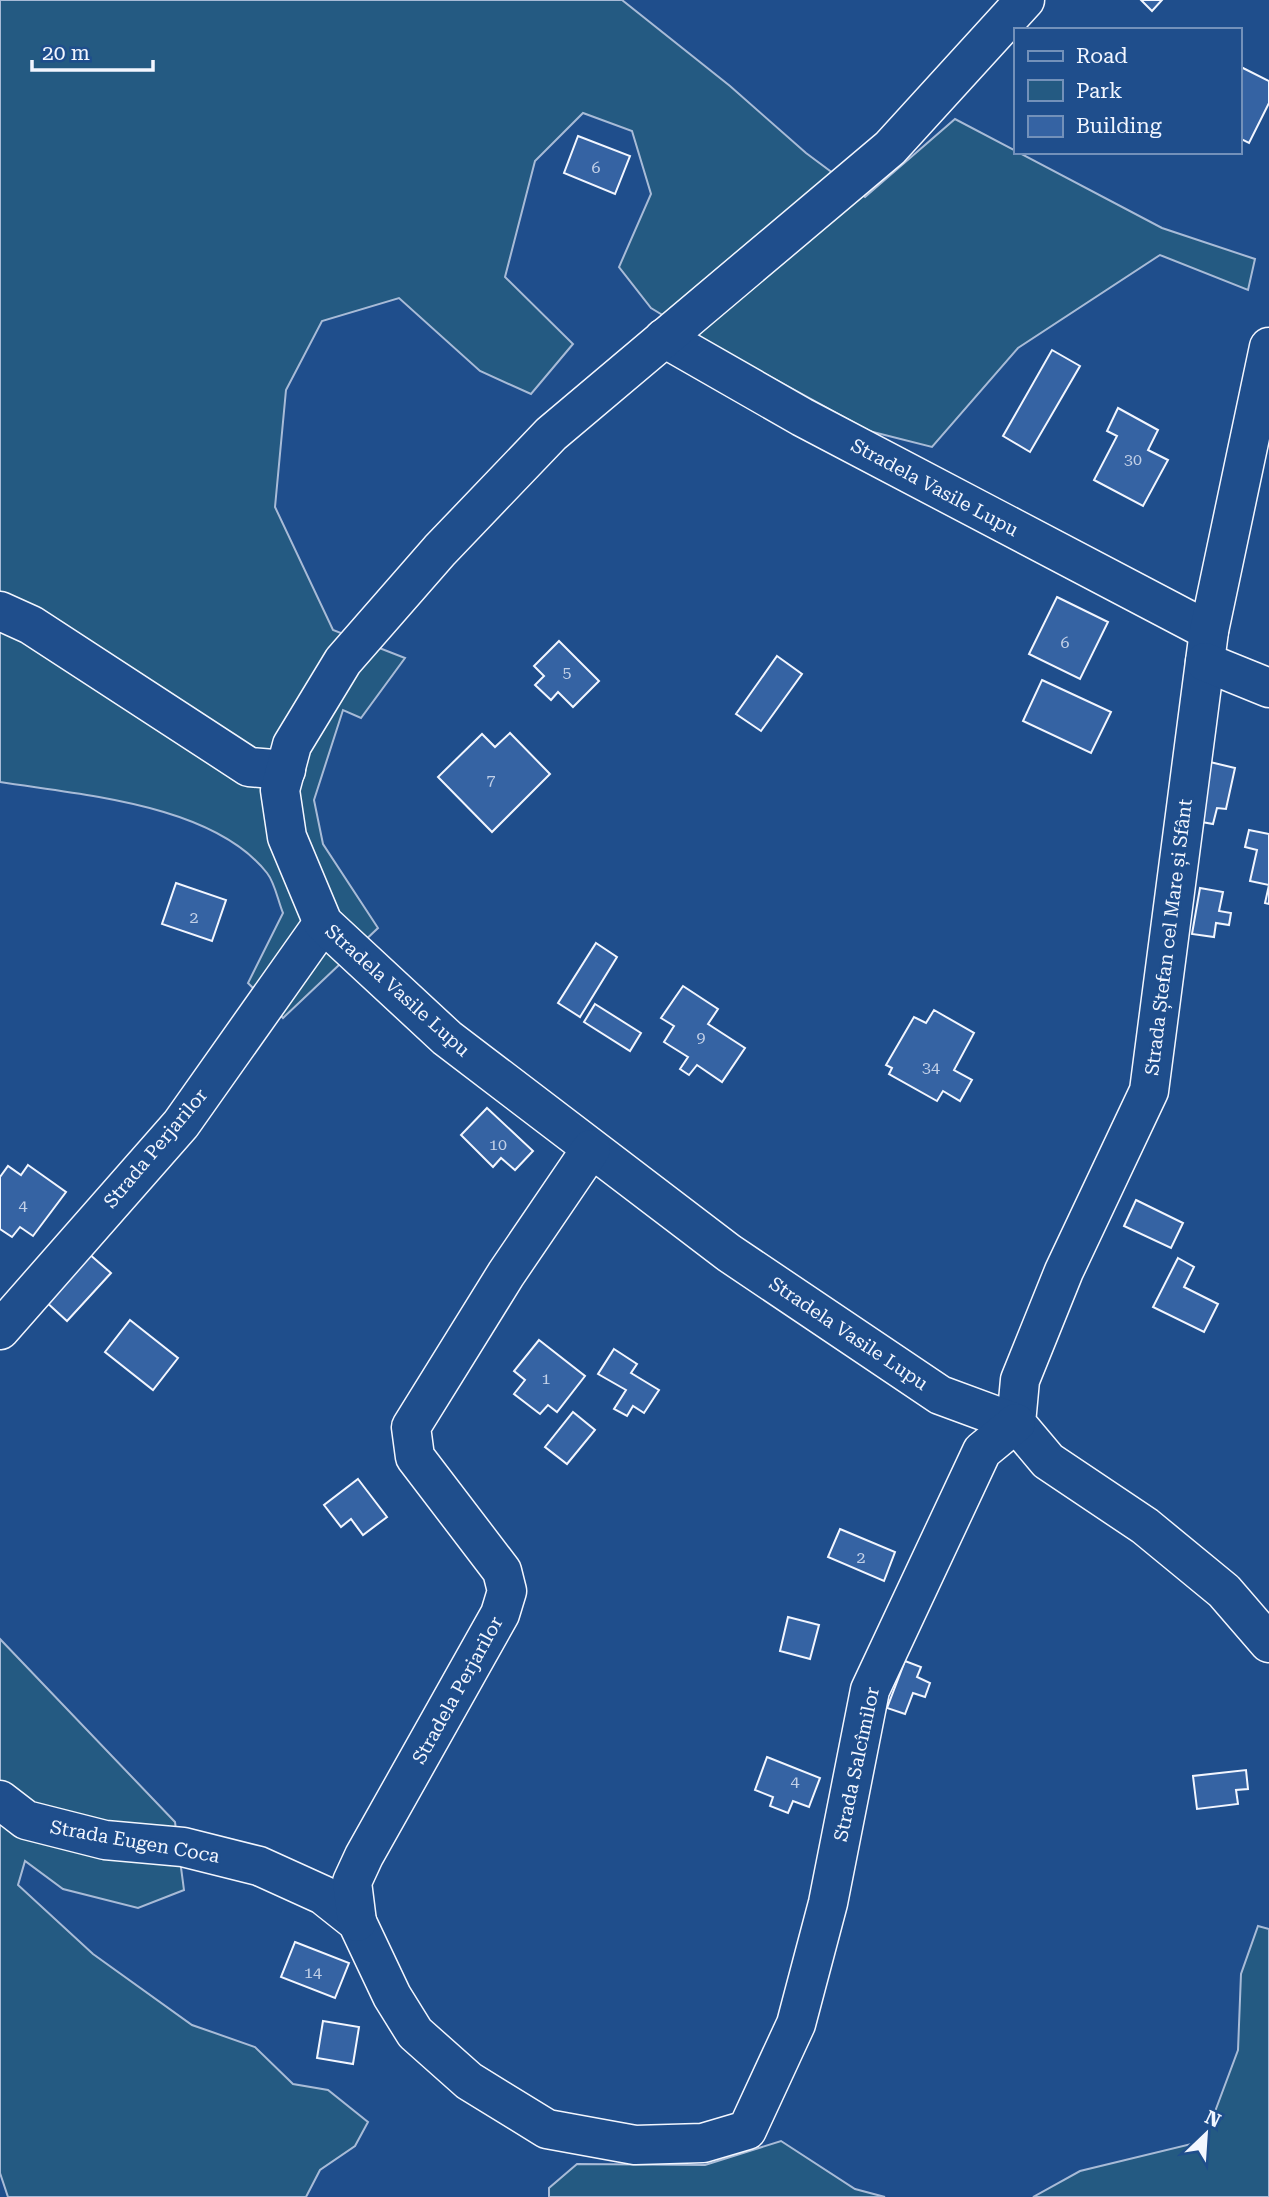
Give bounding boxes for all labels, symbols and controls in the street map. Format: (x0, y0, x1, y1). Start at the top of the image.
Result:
scale bar (32, 28, 152, 72)
legend (1014, 28, 1241, 154)
text: 20 m (42, 41, 90, 65)
text: Road (1076, 44, 1128, 68)
text: Park (1076, 79, 1122, 103)
text: Building (1076, 114, 1162, 138)
house number: 6 (592, 158, 601, 177)
street label: Stradela Vasile Lupu (847, 434, 1023, 541)
house number: 30 (1124, 450, 1142, 469)
house number: 6 (1061, 633, 1070, 652)
house number: 5 (563, 663, 572, 682)
house number: 7 (487, 770, 496, 789)
street label: Strada Ștefan cel Mare și Sfânt (1140, 798, 1199, 1077)
house number: 2 (190, 908, 199, 927)
street label: Stradela Vasile Lupu (321, 919, 475, 1061)
house number: 9 (697, 1028, 706, 1047)
house number: 34 (922, 1058, 940, 1077)
street label: Strada Perjarilor (99, 1084, 212, 1213)
house number: 10 (489, 1135, 507, 1154)
house number: 4 (19, 1196, 28, 1215)
street label: Stradela Vasile Lupu (765, 1272, 933, 1395)
house number: 1 (542, 1369, 551, 1388)
house number: 2 (857, 1548, 866, 1567)
street label: Stradela Perjarilor (407, 1612, 508, 1768)
street label: Strada Salcîmilor (829, 1685, 884, 1843)
house number: 4 (791, 1772, 800, 1791)
street label: Strada Eugen Coca (48, 1815, 222, 1868)
house number: 14 (304, 1963, 322, 1982)
north arrow (1171, 2099, 1241, 2169)
text: N (1201, 2106, 1225, 2133)

